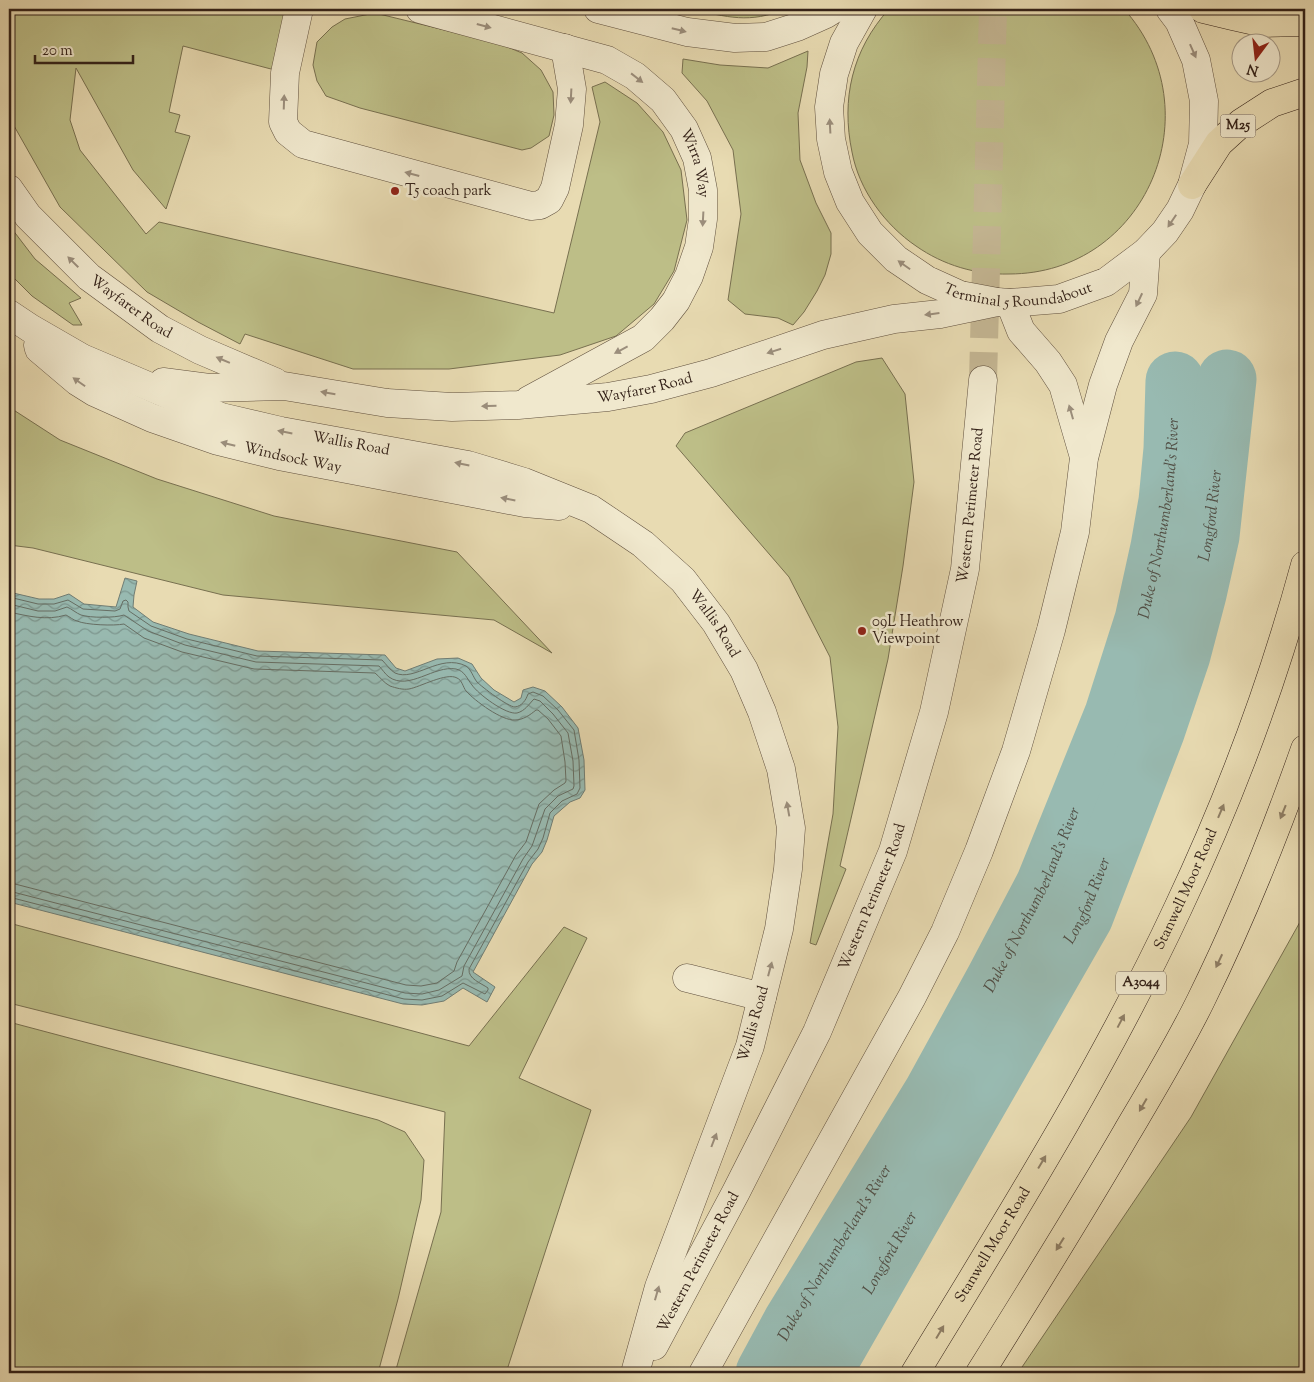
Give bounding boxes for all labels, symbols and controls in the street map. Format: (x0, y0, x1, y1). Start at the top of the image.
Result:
one-way arrow (477, 22, 492, 30)
one-way arrow (672, 26, 687, 34)
scale bar (35, 32, 132, 64)
north arrow (1232, 32, 1282, 82)
text: 20 m (42, 41, 73, 62)
one-way arrow (1189, 44, 1197, 58)
text: N (1245, 58, 1261, 80)
one-way arrow (630, 73, 643, 84)
one-way arrow (566, 88, 574, 104)
one-way arrow (280, 94, 288, 110)
road number: M25 (1220, 114, 1256, 138)
one-way arrow (826, 118, 834, 134)
street label: Wirra Way (675, 125, 714, 198)
one-way arrow (404, 169, 419, 177)
place label: T5 coach park (405, 181, 492, 202)
marker: T5 coach park (389, 185, 401, 197)
one-way arrow (698, 211, 706, 227)
one-way arrow (1167, 214, 1177, 228)
one-way arrow (67, 256, 79, 268)
one-way arrow (897, 260, 911, 270)
street label: Wayfarer Road (85, 270, 176, 344)
street label: Terminal 5 Roundabout (940, 277, 1095, 314)
one-way arrow (1135, 293, 1143, 307)
one-way arrow (923, 311, 939, 319)
one-way arrow (613, 346, 628, 354)
one-way arrow (766, 348, 781, 356)
one-way arrow (216, 355, 230, 363)
street label: Wayfarer Road (596, 368, 695, 408)
one-way arrow (72, 377, 86, 387)
one-way arrow (319, 389, 335, 397)
one-way arrow (481, 402, 497, 410)
one-way arrow (1066, 404, 1074, 419)
water label: Duke of Northumberland's River (1133, 417, 1185, 621)
street label: Wallis Road (311, 426, 392, 461)
street label: Western Perimeter Road (952, 426, 989, 586)
one-way arrow (277, 427, 293, 435)
street label: Windsock Way (241, 437, 344, 478)
one-way arrow (221, 440, 236, 448)
one-way arrow (454, 460, 470, 468)
water label: Longford River (1193, 468, 1229, 564)
one-way arrow (500, 495, 515, 503)
street label: Wallis Road (684, 585, 745, 662)
place label: 09L Heathrow Viewpoint (872, 612, 964, 650)
marker: 09L Heathrow Viewpoint (856, 625, 868, 637)
one-way arrow (783, 801, 791, 817)
one-way arrow (1217, 803, 1225, 818)
water label: Duke of Northumberland's River (979, 804, 1087, 997)
one-way arrow (1278, 804, 1286, 819)
street label: Western Perimeter Road (834, 820, 911, 973)
street label: Stanwell Moor Road (1149, 825, 1223, 953)
water label: Longford River (1059, 854, 1117, 949)
one-way arrow (1214, 954, 1222, 968)
one-way arrow (766, 962, 774, 977)
road number: A3044 (1116, 971, 1166, 994)
street label: Wallis Road (733, 983, 775, 1064)
one-way arrow (1117, 1013, 1125, 1028)
one-way arrow (1139, 1098, 1148, 1111)
one-way arrow (711, 1133, 718, 1148)
one-way arrow (1037, 1156, 1046, 1169)
water label: Duke of Northumberland's River (773, 1160, 898, 1346)
street label: Stanwell Moor Road (950, 1183, 1036, 1307)
street label: Western Perimeter Road (653, 1188, 745, 1336)
water label: Longford River (858, 1207, 924, 1299)
one-way arrow (1056, 1238, 1065, 1251)
one-way arrow (654, 1285, 662, 1300)
one-way arrow (936, 1325, 945, 1338)

